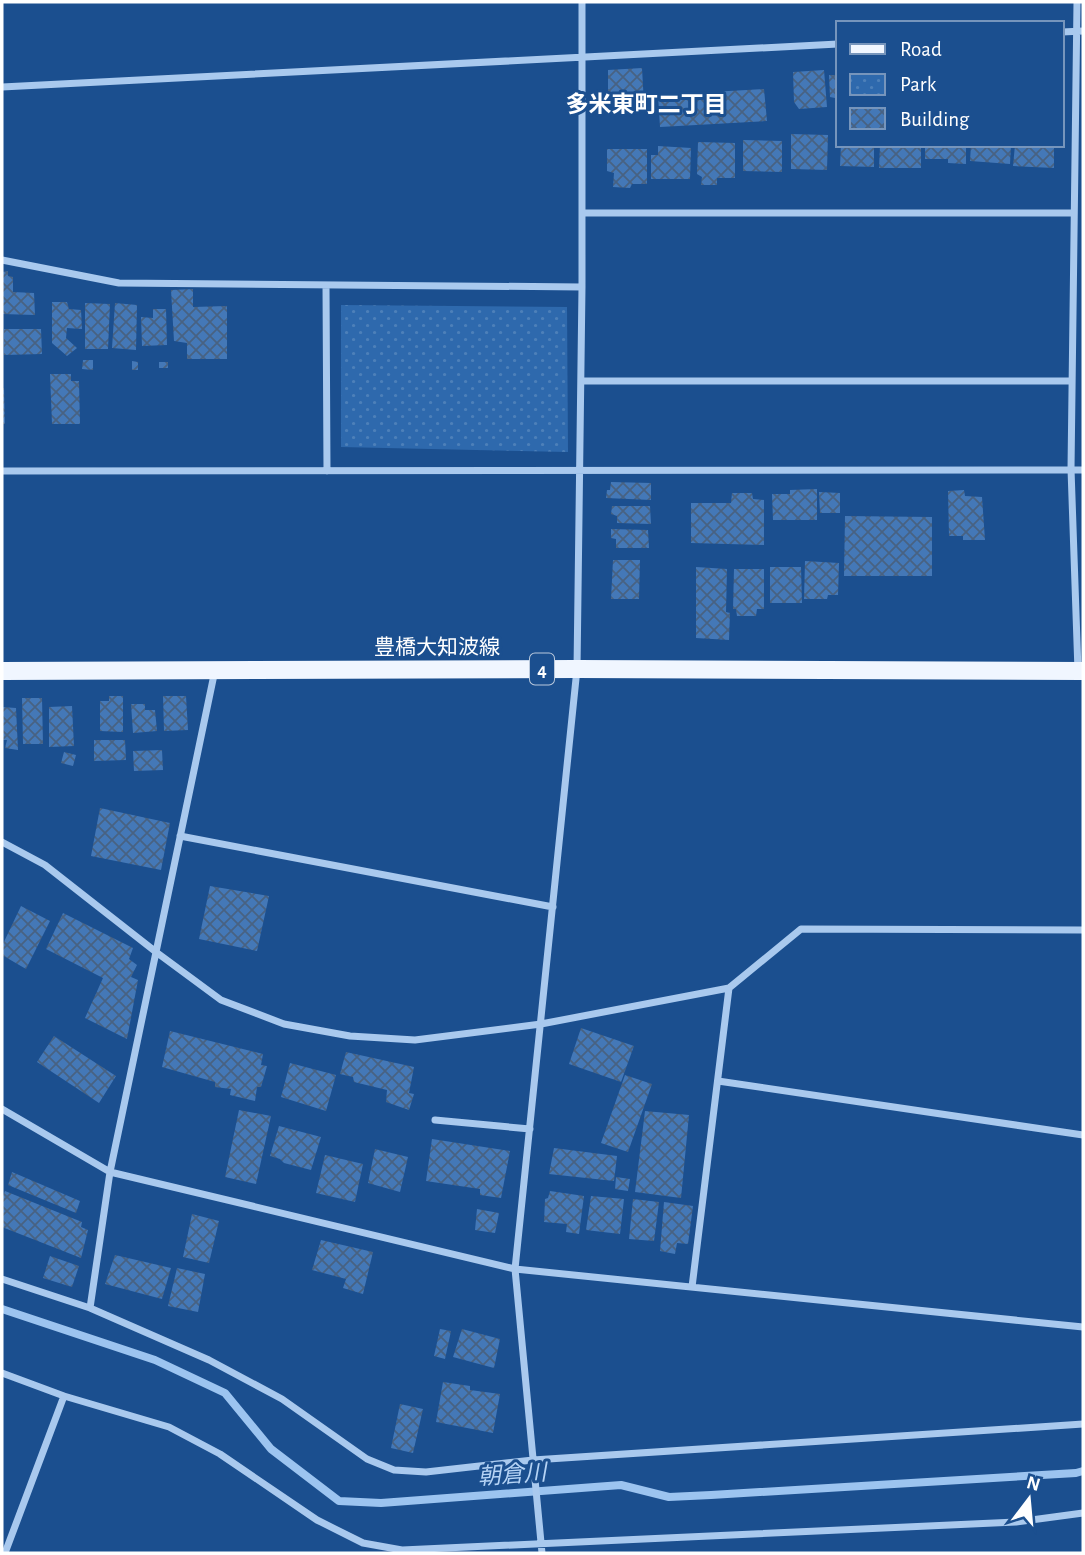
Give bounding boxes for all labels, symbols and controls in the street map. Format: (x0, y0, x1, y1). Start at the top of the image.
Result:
legend (836, 21, 1064, 147)
text: Road (900, 39, 942, 60)
text: Park (900, 74, 937, 95)
district label: 多米東町二丁目 (566, 92, 727, 117)
text: Building (900, 109, 970, 130)
street label: 豊橋大知波線 (374, 636, 500, 658)
road number: 4 (530, 654, 554, 684)
water label: 朝倉川 (477, 1459, 550, 1489)
north arrow (994, 1464, 1064, 1534)
text: N (1024, 1473, 1042, 1495)

